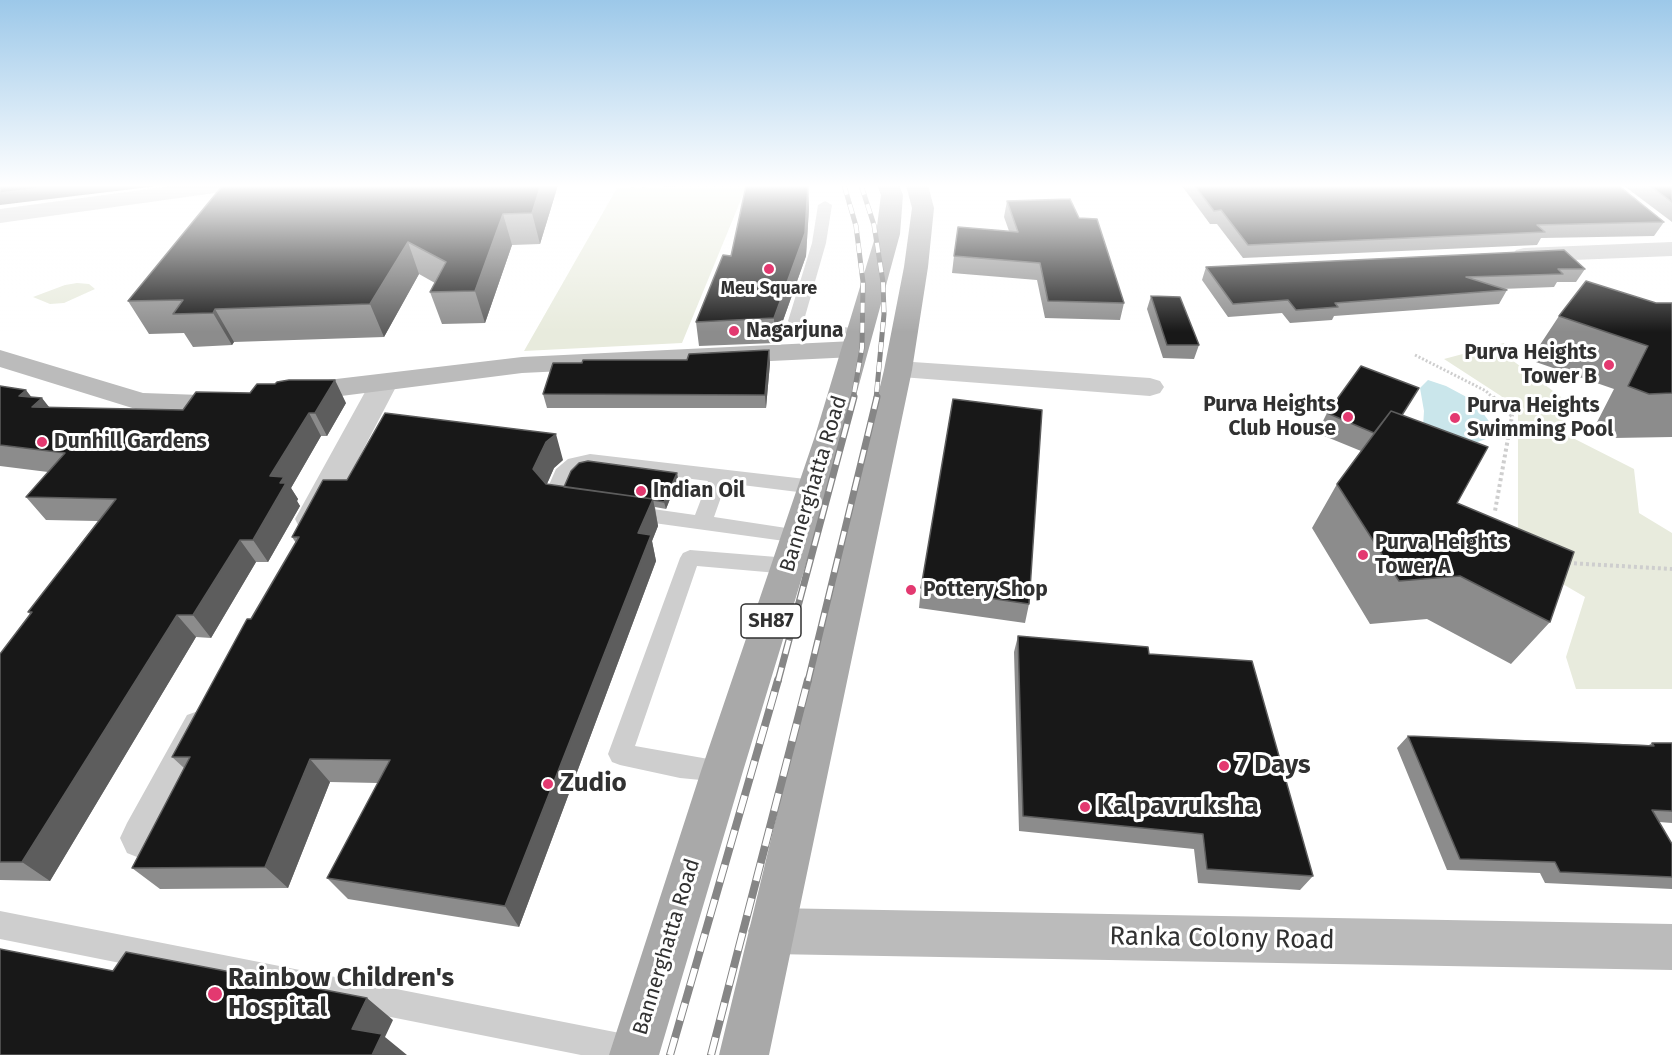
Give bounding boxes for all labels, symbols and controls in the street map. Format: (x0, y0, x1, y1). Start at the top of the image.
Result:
marker: Meu Square (762, 262, 776, 276)
place label: Meu Square (721, 278, 817, 300)
place label: Nagarjuna (746, 318, 844, 344)
marker: Nagarjuna (727, 324, 741, 338)
place label: Purva Heights Tower B (1464, 340, 1597, 390)
marker: Purva Heights Tower B (1602, 358, 1616, 372)
place label: Purva Heights Club House (1203, 392, 1336, 442)
street label: Bannerghatta Road (775, 393, 853, 575)
place label: Purva Heights Swimming Pool (1467, 393, 1613, 443)
marker: Purva Heights Club House (1341, 410, 1355, 424)
marker: Purva Heights Swimming Pool (1448, 411, 1462, 425)
place label: Dunhill Gardens (54, 429, 207, 455)
marker: Dunhill Gardens (35, 435, 49, 449)
place label: Indian Oil (653, 478, 745, 504)
marker: Indian Oil (634, 484, 648, 498)
place label: Purva Heights Tower A (1375, 530, 1508, 580)
marker: Purva Heights Tower A (1356, 548, 1370, 562)
place label: Pottery Shop (923, 577, 1048, 603)
marker: Pottery Shop (904, 583, 918, 597)
road number: SH87 (741, 604, 801, 638)
place label: 7 Days (1236, 750, 1311, 782)
marker: 7 Days (1217, 759, 1231, 773)
place label: Zudio (560, 768, 627, 800)
marker: Zudio (541, 777, 555, 791)
place label: Kalpavruksha (1097, 791, 1259, 823)
marker: Kalpavruksha (1078, 800, 1092, 814)
street label: Bannerghatta Road (628, 856, 706, 1038)
street label: Ranka Colony Road (1109, 921, 1335, 957)
place label: Rainbow Children's Hospital (228, 963, 454, 1024)
marker: Rainbow Children's Hospital (206, 985, 224, 1003)

